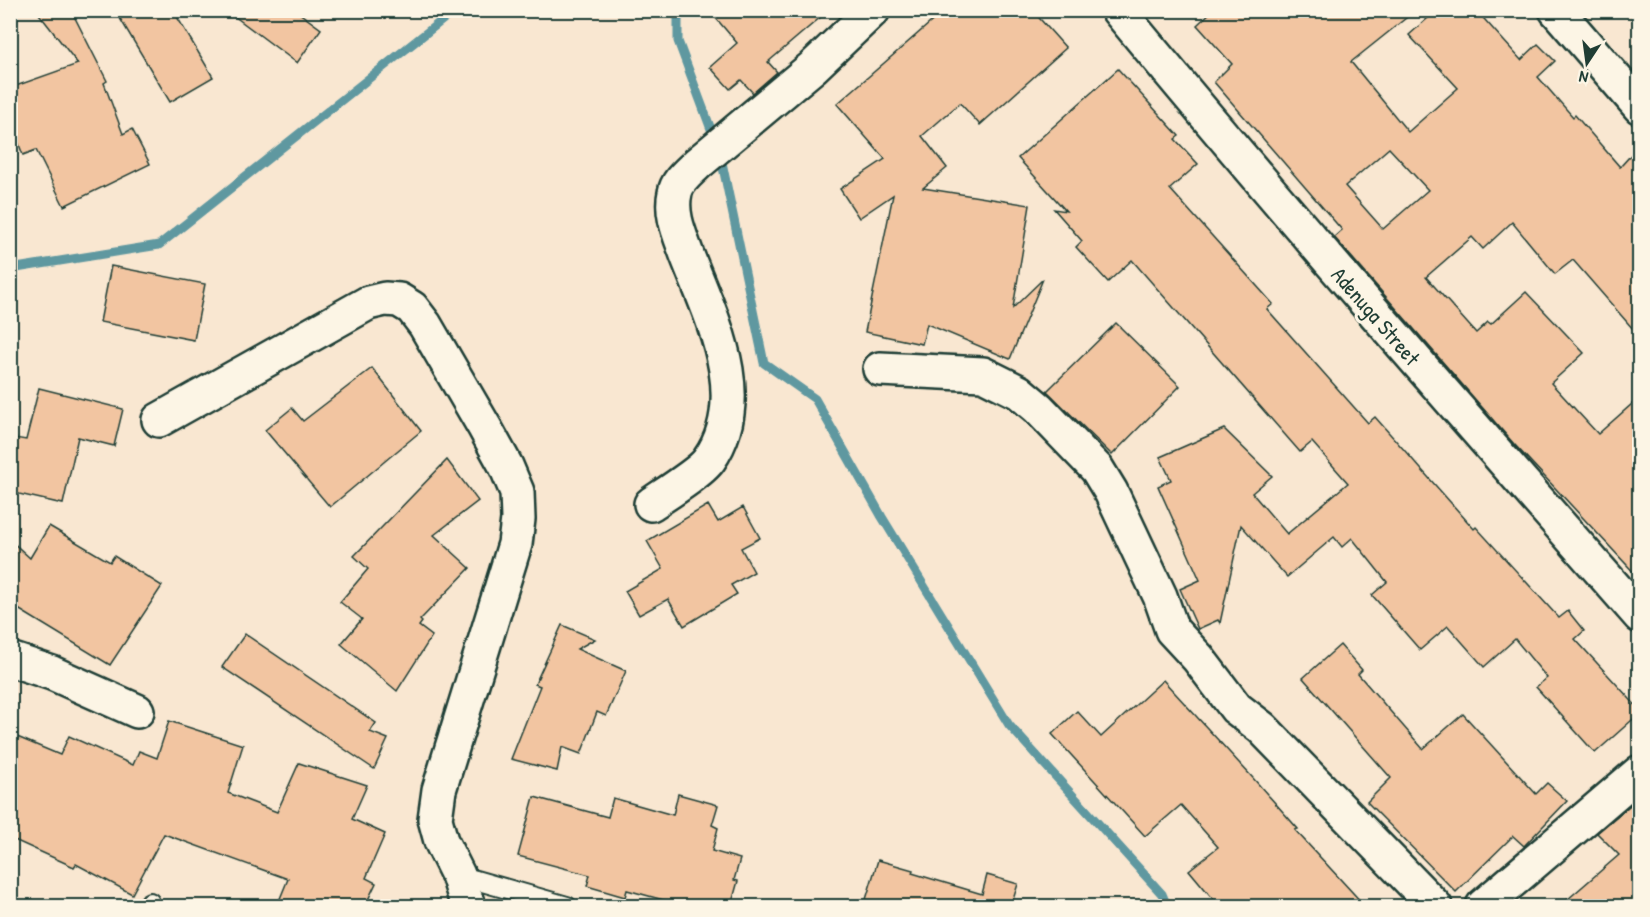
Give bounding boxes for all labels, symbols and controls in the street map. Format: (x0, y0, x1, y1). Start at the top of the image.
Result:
north arrow (1557, 33, 1617, 93)
text: N (1577, 66, 1590, 89)
street label: Adenuga Street (1325, 260, 1427, 372)

